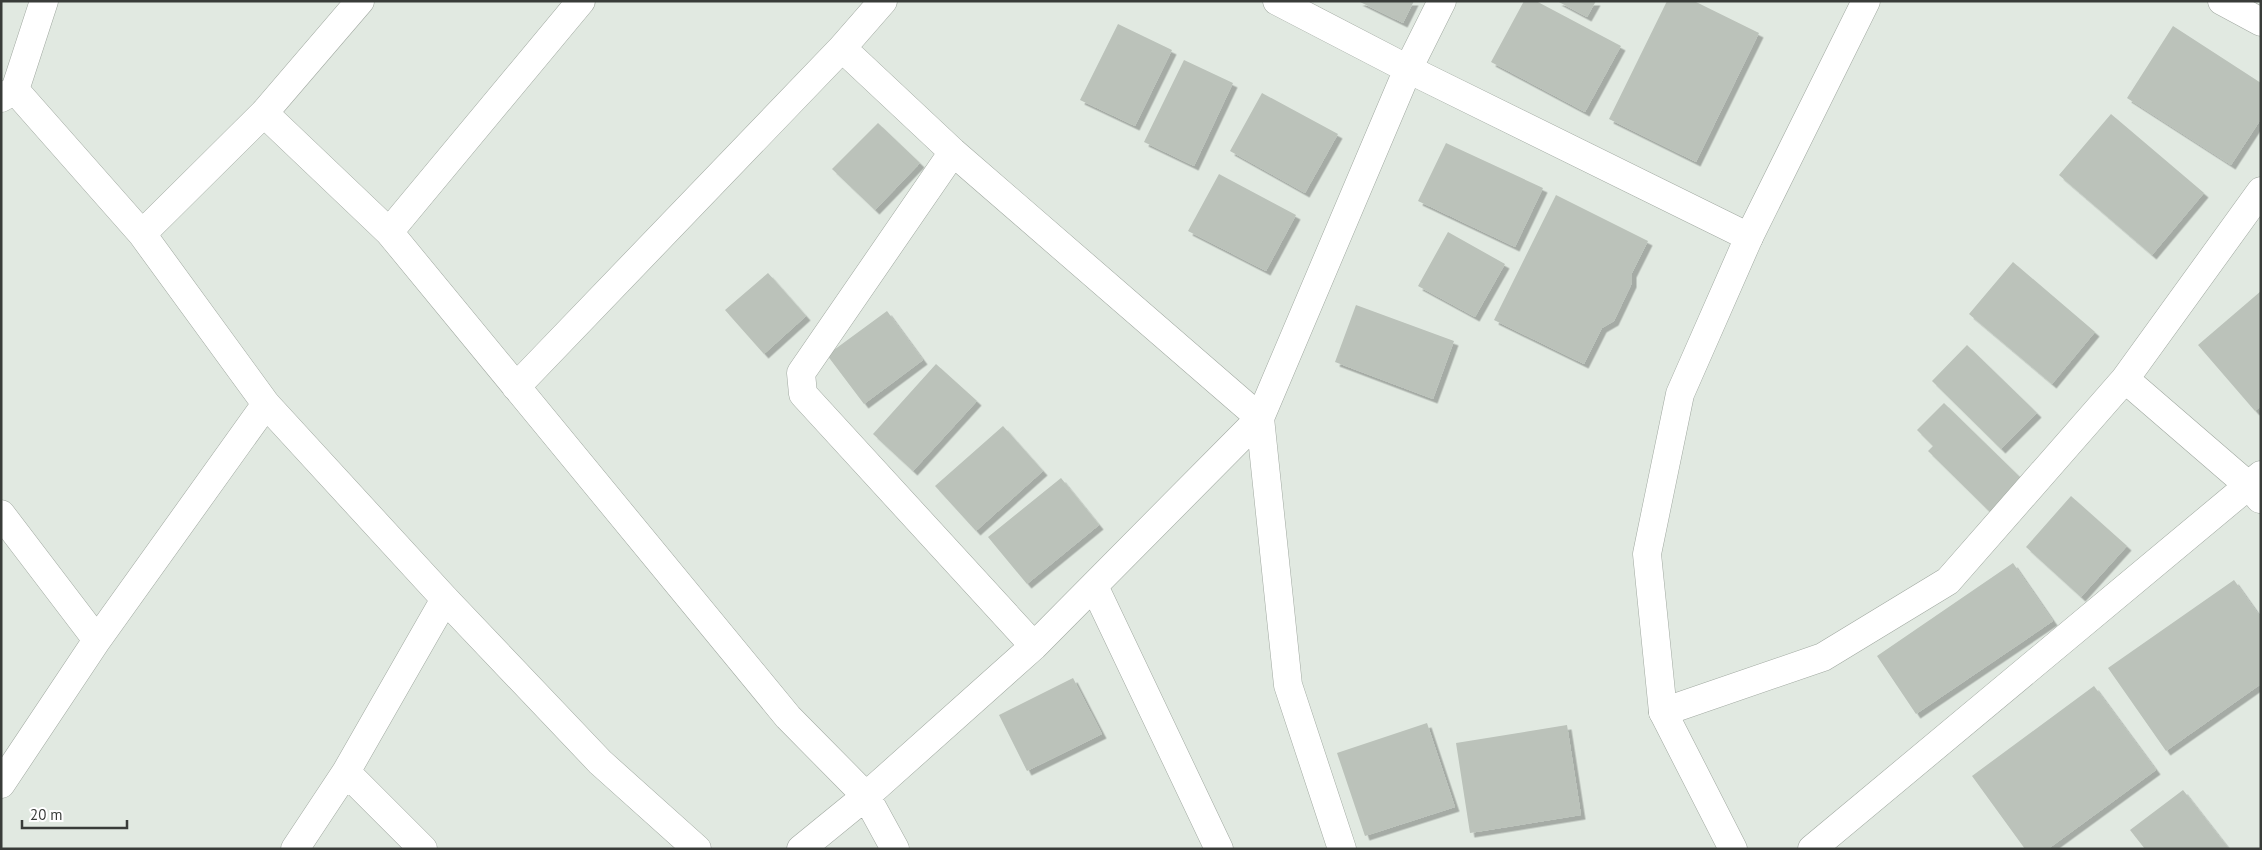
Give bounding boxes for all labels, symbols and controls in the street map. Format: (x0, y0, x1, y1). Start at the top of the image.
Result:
scale bar (22, 798, 128, 830)
text: 20 m (30, 805, 63, 824)

